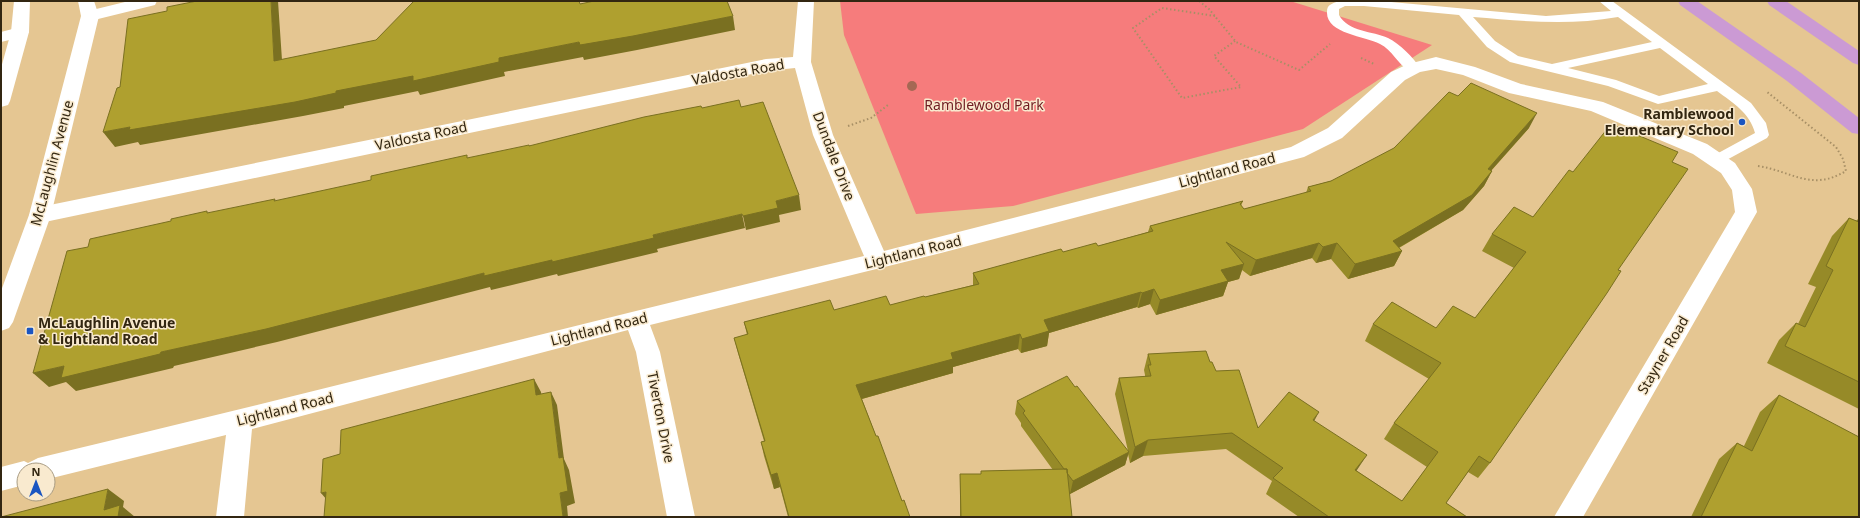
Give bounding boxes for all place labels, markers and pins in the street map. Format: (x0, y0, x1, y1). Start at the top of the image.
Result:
place label: Ramblewood Elementary School (1604, 104, 1734, 139)
marker: Ramblewood Elementary School (1737, 117, 1747, 127)
place label: McLaughlin Avenue & Lightland Road (38, 313, 175, 348)
marker: McLaughlin Avenue & Lightland Road (25, 326, 35, 336)

